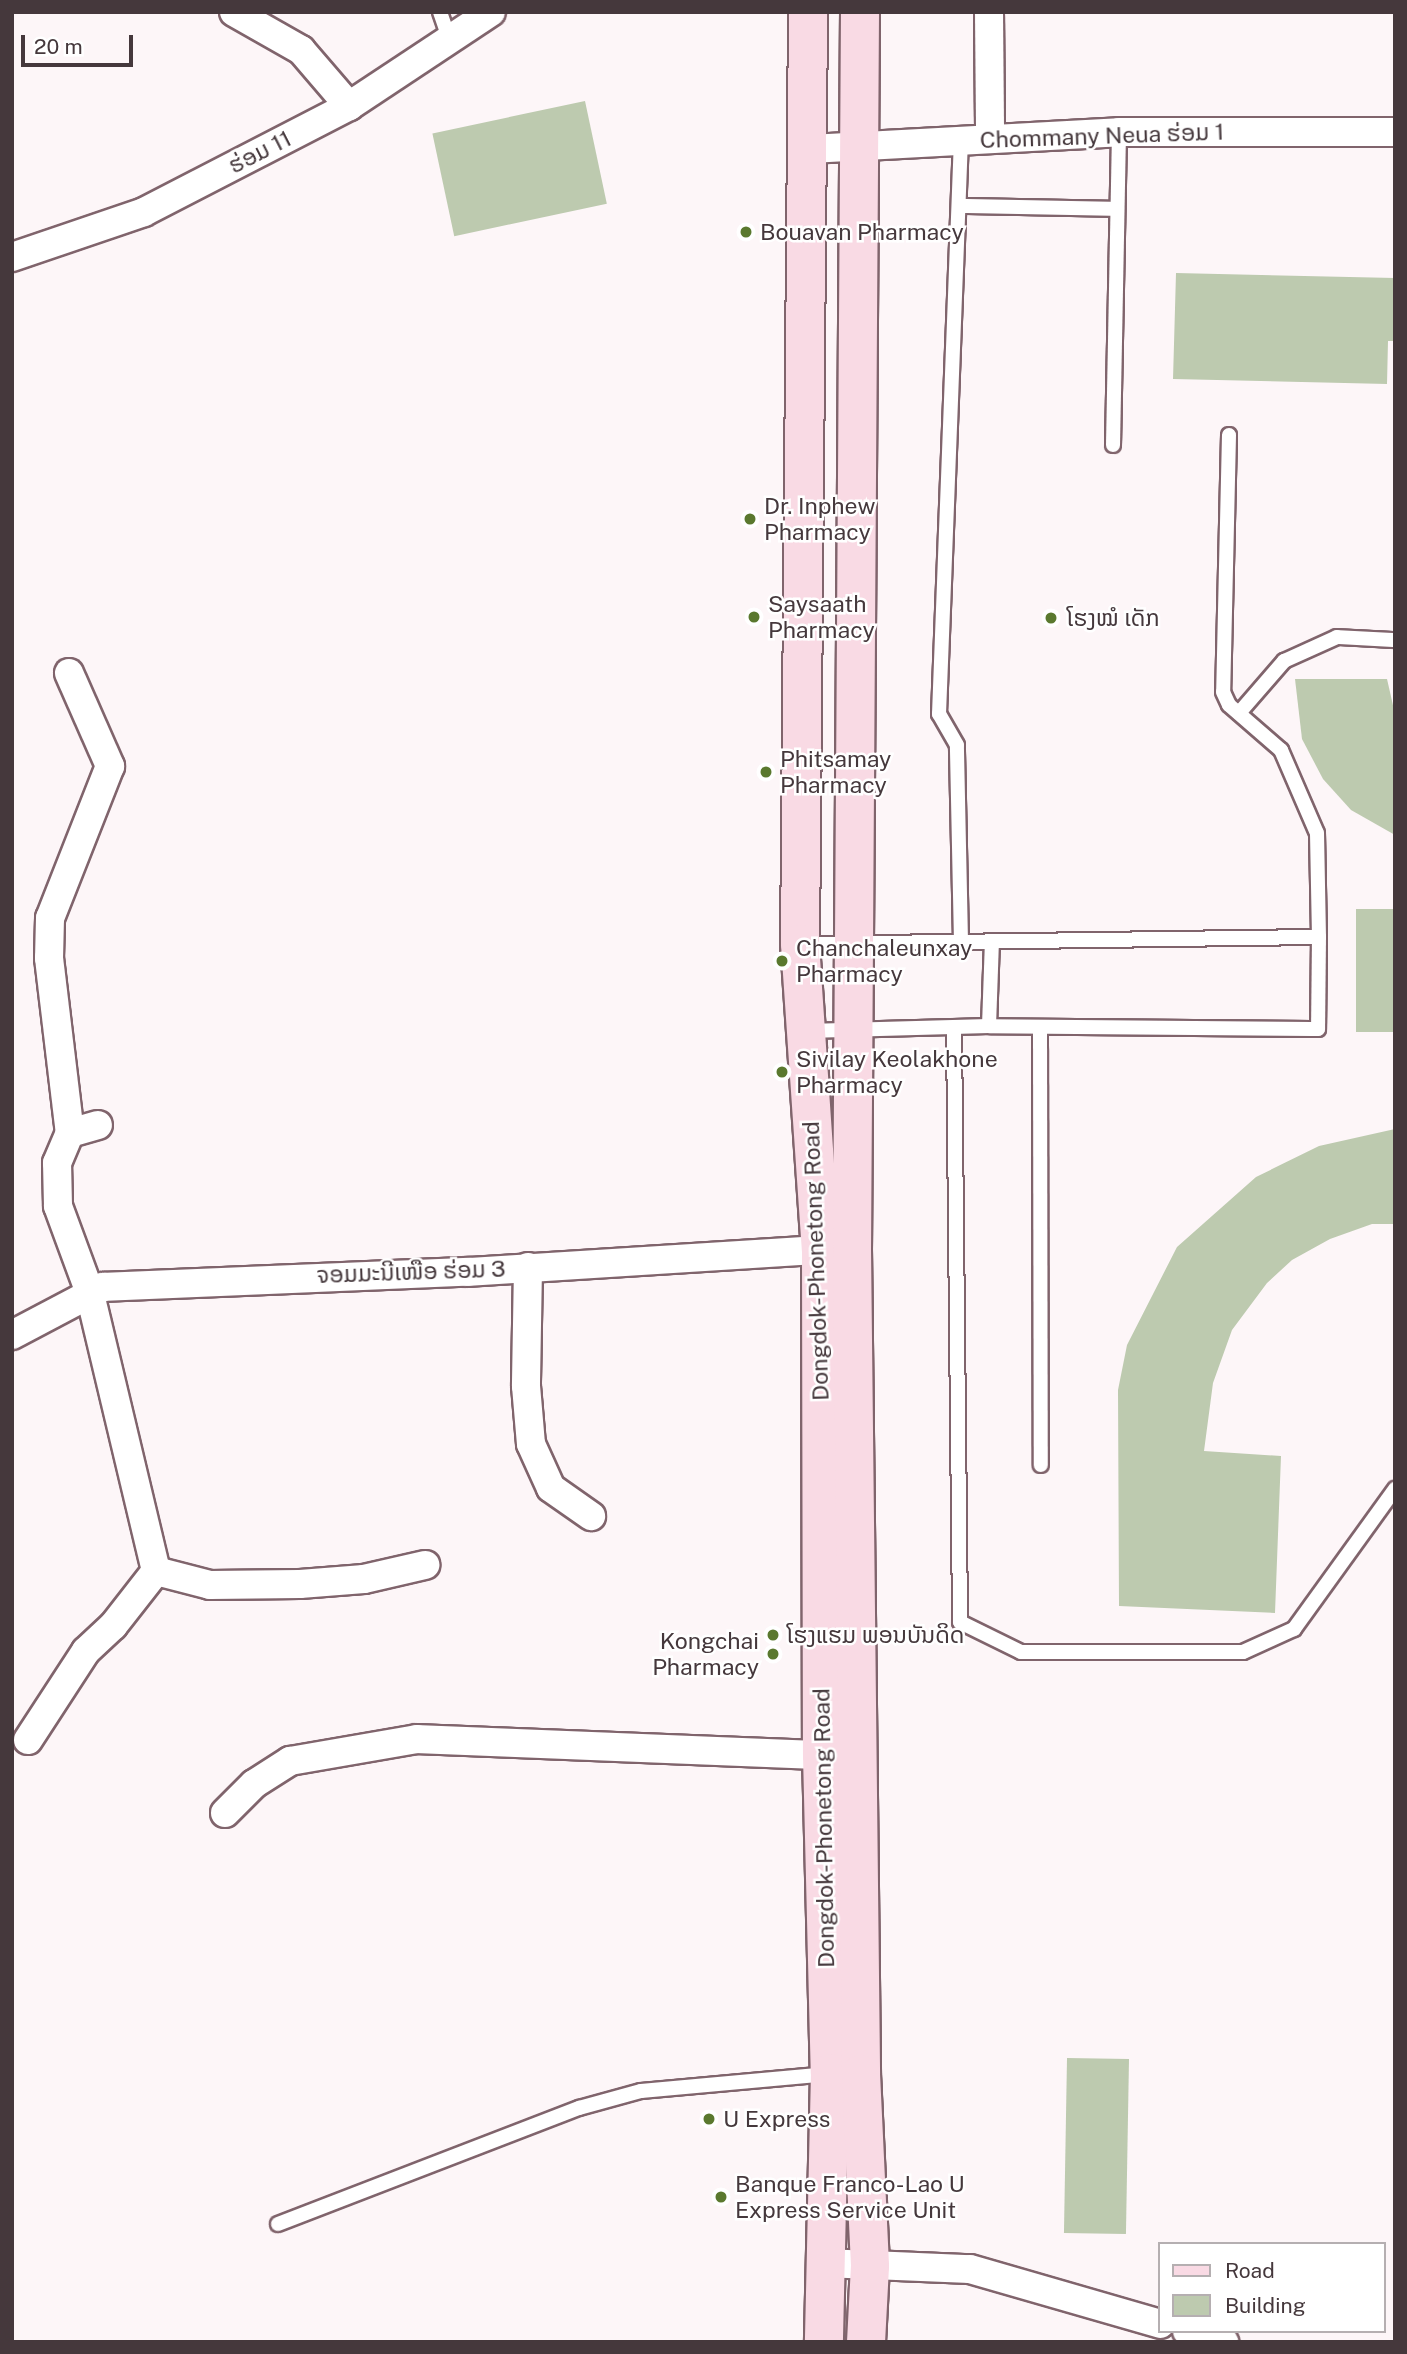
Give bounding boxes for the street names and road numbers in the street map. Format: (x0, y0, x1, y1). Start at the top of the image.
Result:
street label: Chommany Neua ຮ່ອມ 1 (979, 118, 1225, 154)
street label: ຮ່ອມ 11 (224, 125, 296, 179)
street label: Dongdok-Phonetong Road (797, 1121, 835, 1401)
street label: ຈອມມະນີເໜືອ ຮ່ອມ 3 (316, 1255, 506, 1289)
street label: Dongdok-Phonetong Road (808, 1688, 840, 1968)

